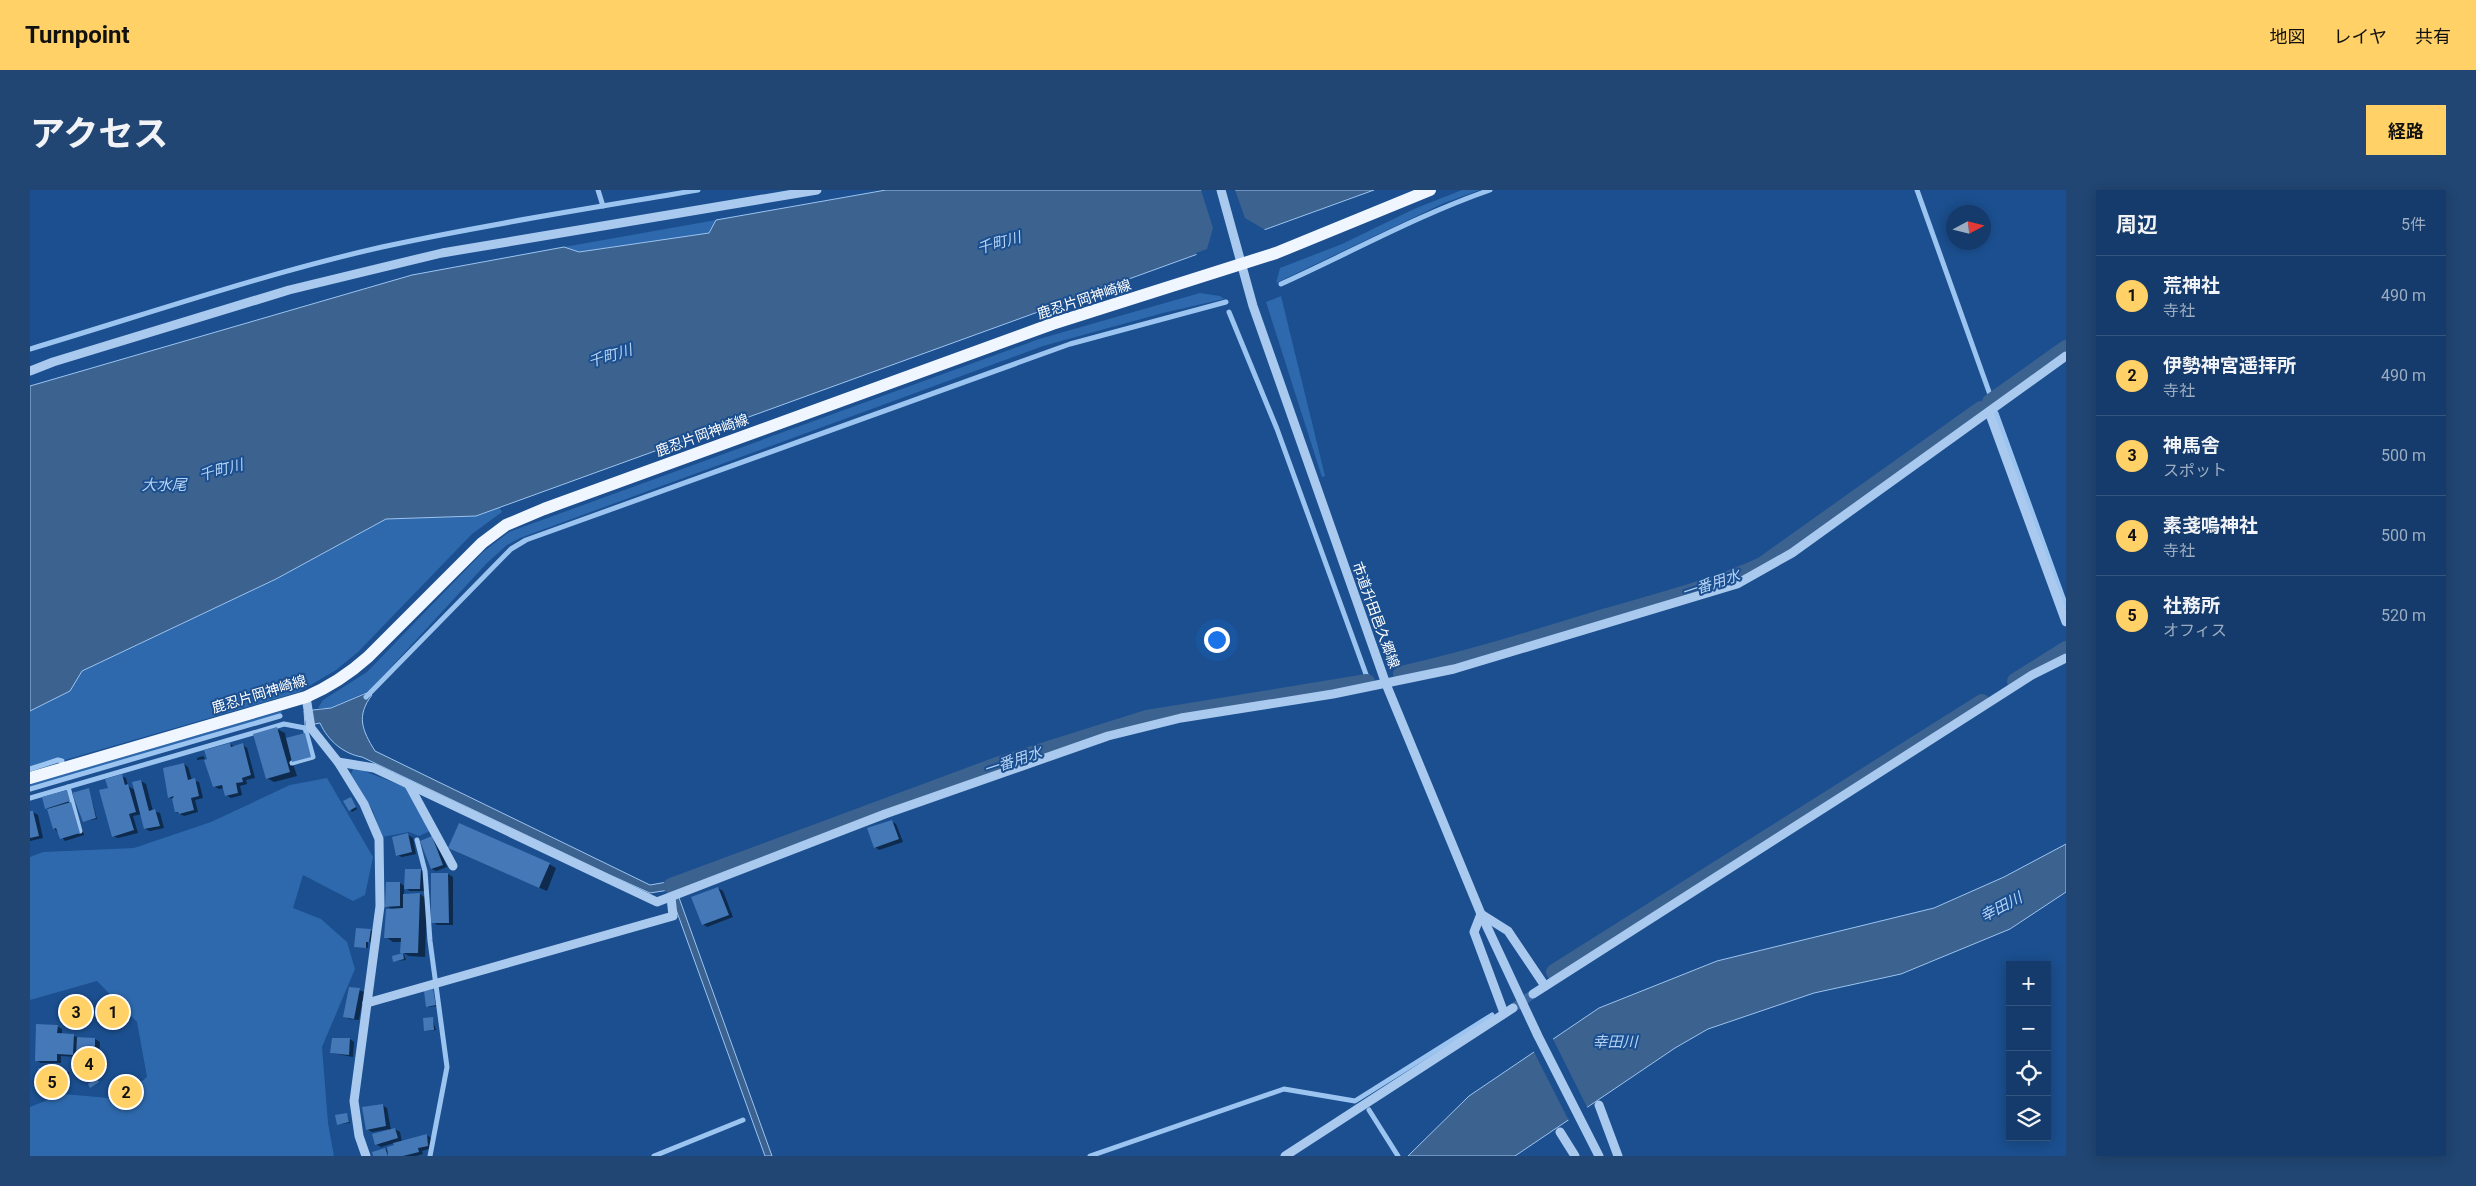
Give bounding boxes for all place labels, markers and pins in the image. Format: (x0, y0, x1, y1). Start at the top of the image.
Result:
pin: 3 (60, 993, 92, 1031)
pin: 1 (97, 993, 129, 1031)
pin: 4 (73, 1045, 105, 1083)
pin: 5 (36, 1063, 68, 1101)
pin: 2 (110, 1073, 142, 1111)

